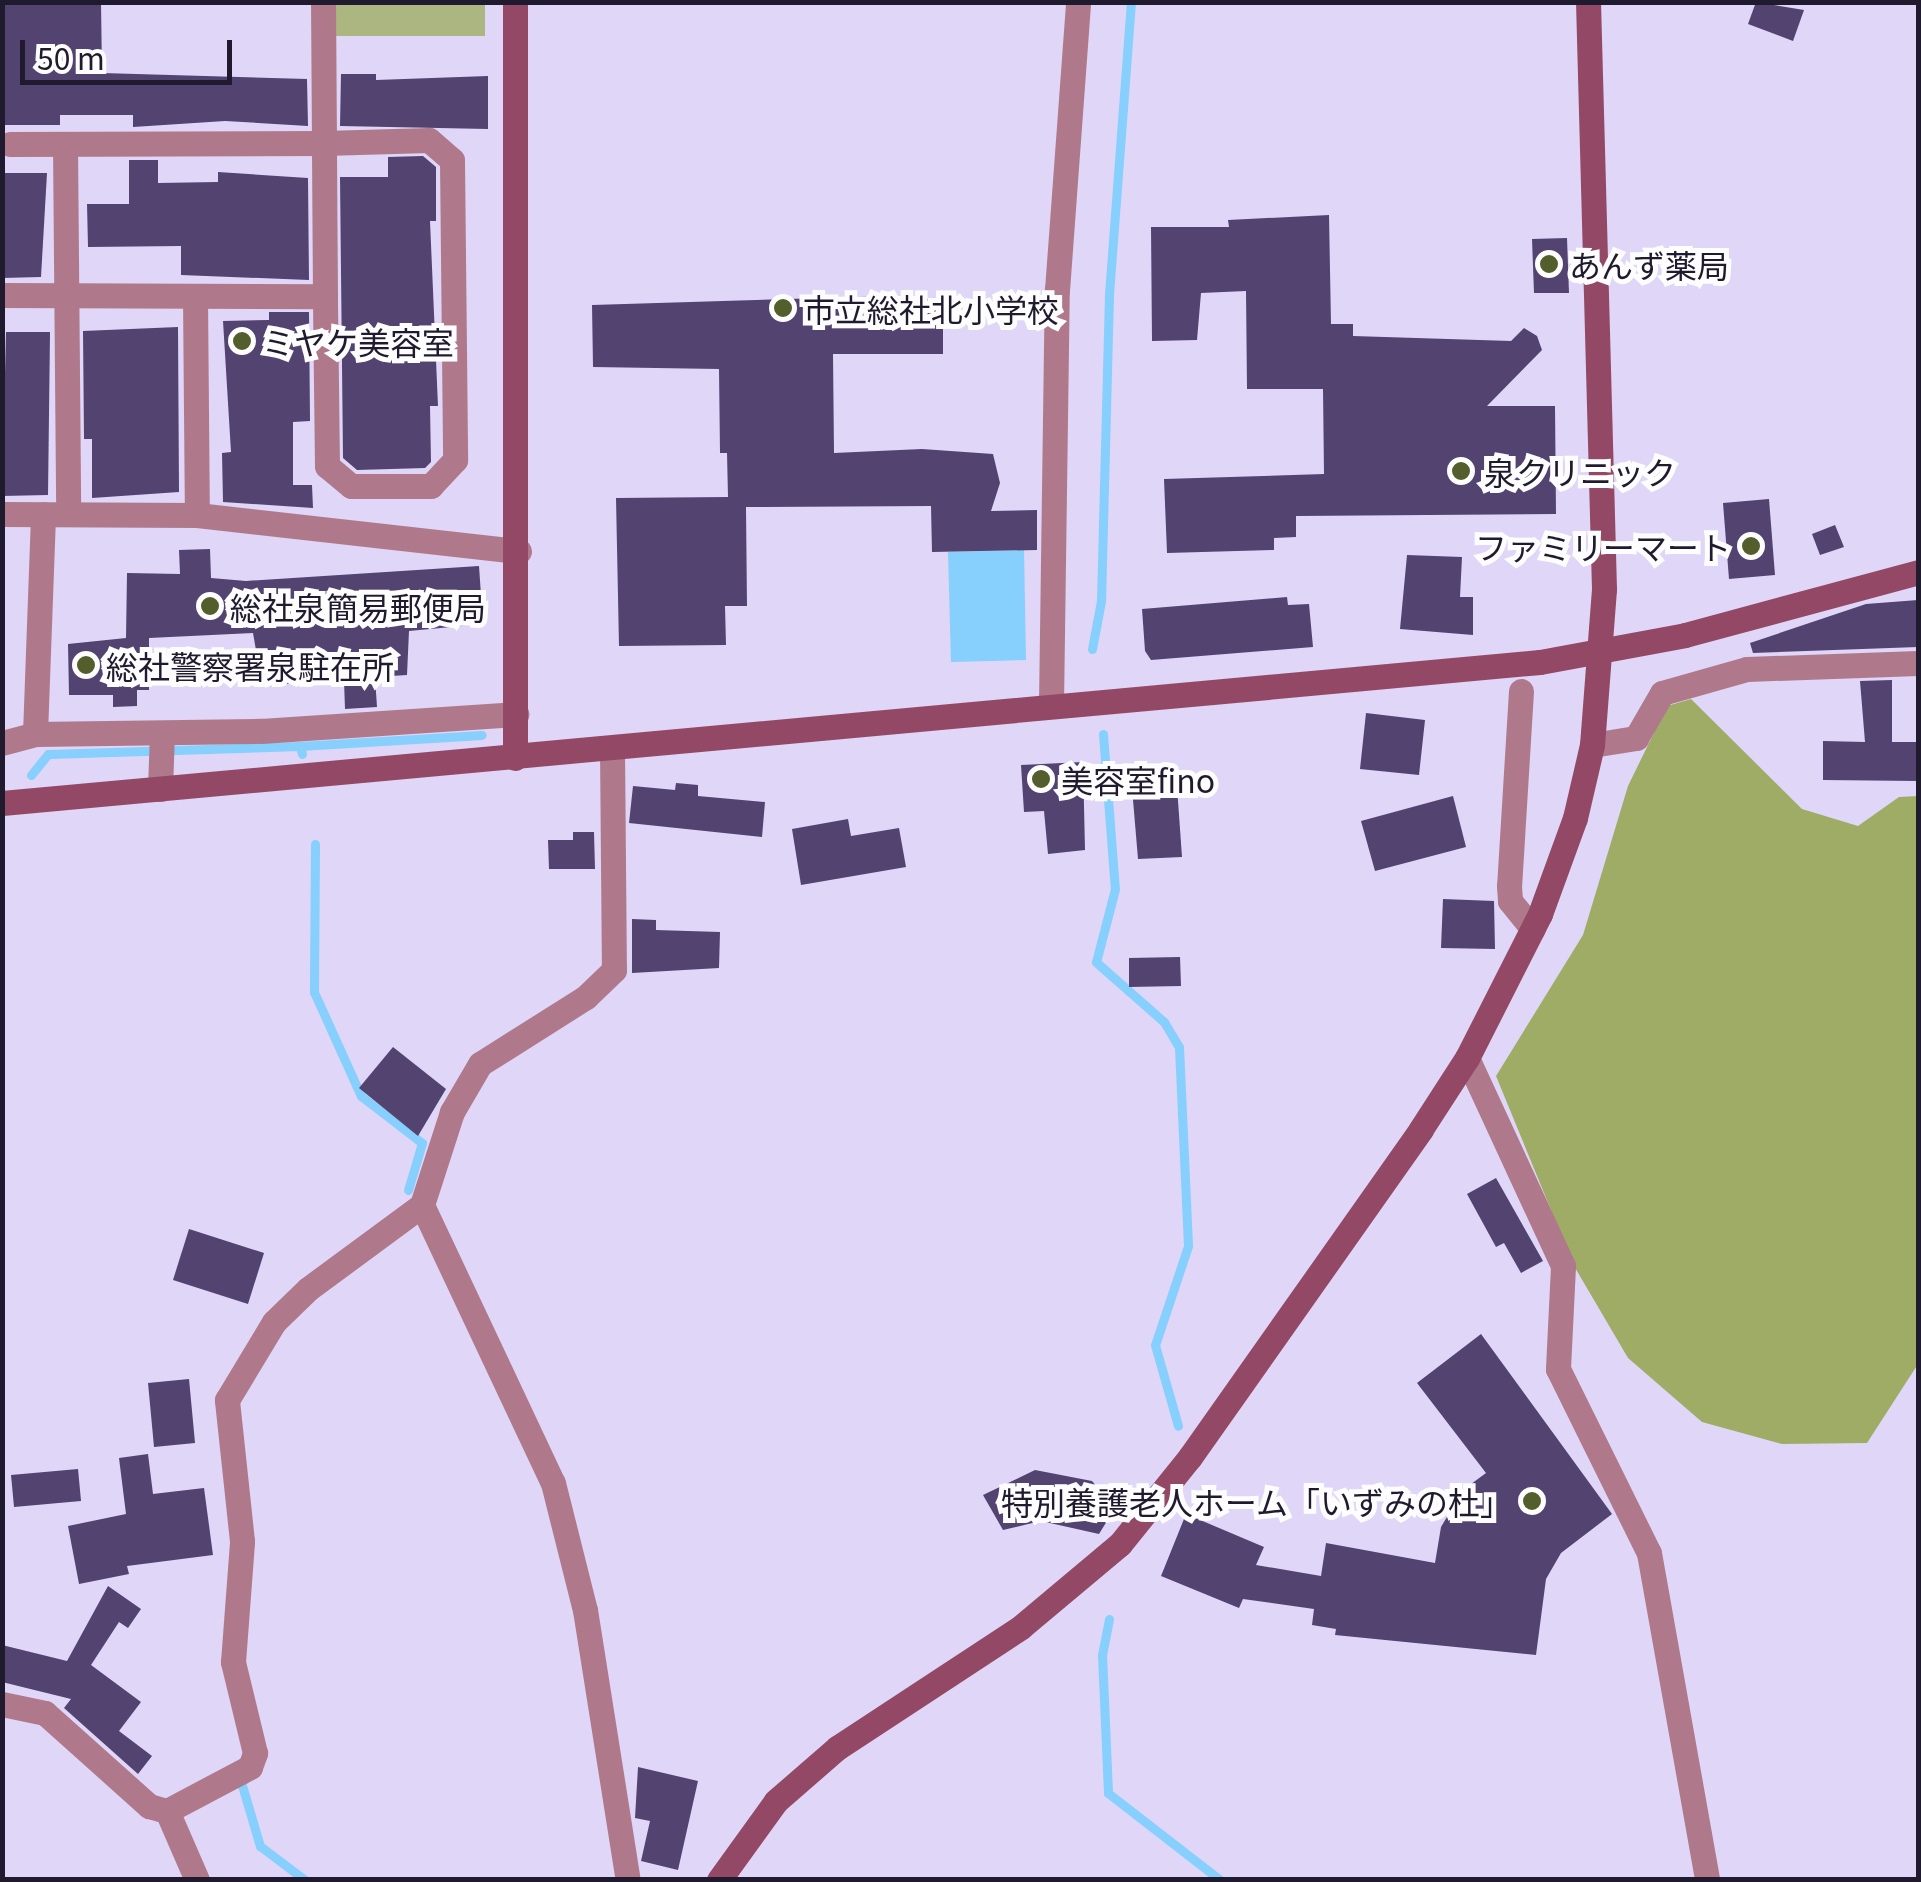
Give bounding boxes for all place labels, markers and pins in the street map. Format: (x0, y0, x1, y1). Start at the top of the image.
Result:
place label: あんず薬局 (1569, 245, 1729, 283)
marker: あんず薬局 (1538, 253, 1560, 275)
place label: 市立総社北小学校 (803, 289, 1059, 327)
marker: 市立総社北小学校 (772, 297, 794, 319)
place label: ミヤケ美容室 (262, 322, 454, 360)
marker: ミヤケ美容室 (231, 330, 253, 352)
place label: 泉クリニック (1484, 452, 1676, 490)
marker: 泉クリニック (1448, 458, 1474, 484)
place label: ファミリーマート (1475, 527, 1731, 565)
marker: ファミリーマート (1740, 535, 1762, 557)
place label: 総社泉簡易郵便局 (230, 587, 486, 625)
marker: 総社泉簡易郵便局 (199, 595, 221, 617)
place label: 総社警察署泉駐在所 (106, 646, 394, 684)
marker: 総社警察署泉駐在所 (75, 654, 97, 676)
place label: 美容室fino (1061, 760, 1215, 798)
marker: 美容室fino (1030, 768, 1052, 790)
place label: 特別養護老人ホーム「いずみの杜」 (1000, 1482, 1512, 1520)
marker: 特別養護老人ホーム「いずみの杜」 (1521, 1490, 1543, 1512)

